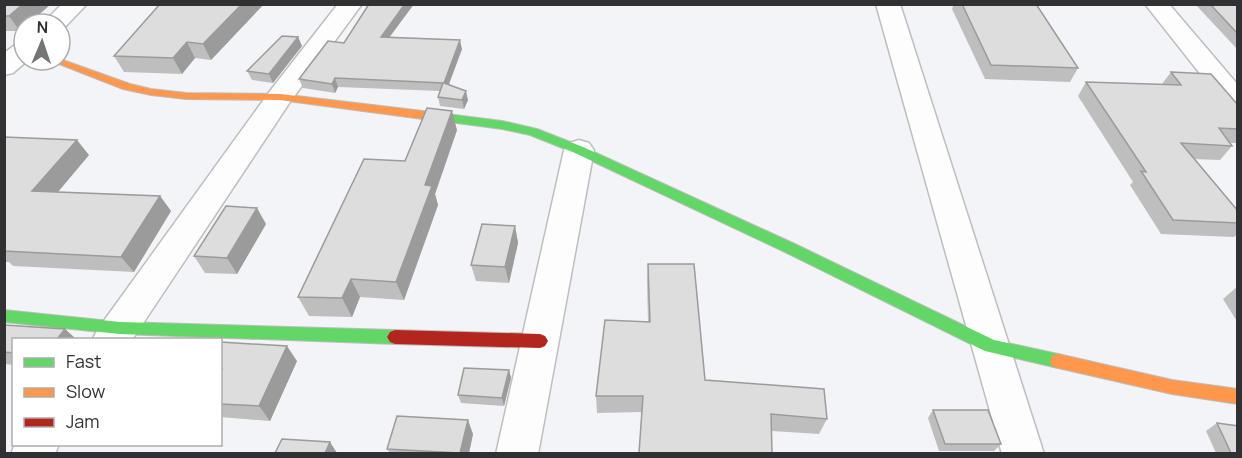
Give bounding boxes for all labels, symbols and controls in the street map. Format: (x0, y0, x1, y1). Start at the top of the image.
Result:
north arrow (12, 12, 72, 72)
text: N (36, 16, 49, 38)
legend (12, 338, 222, 446)
text: Fast (66, 349, 101, 373)
text: Slow (66, 379, 106, 403)
text: Jam (66, 409, 100, 433)

